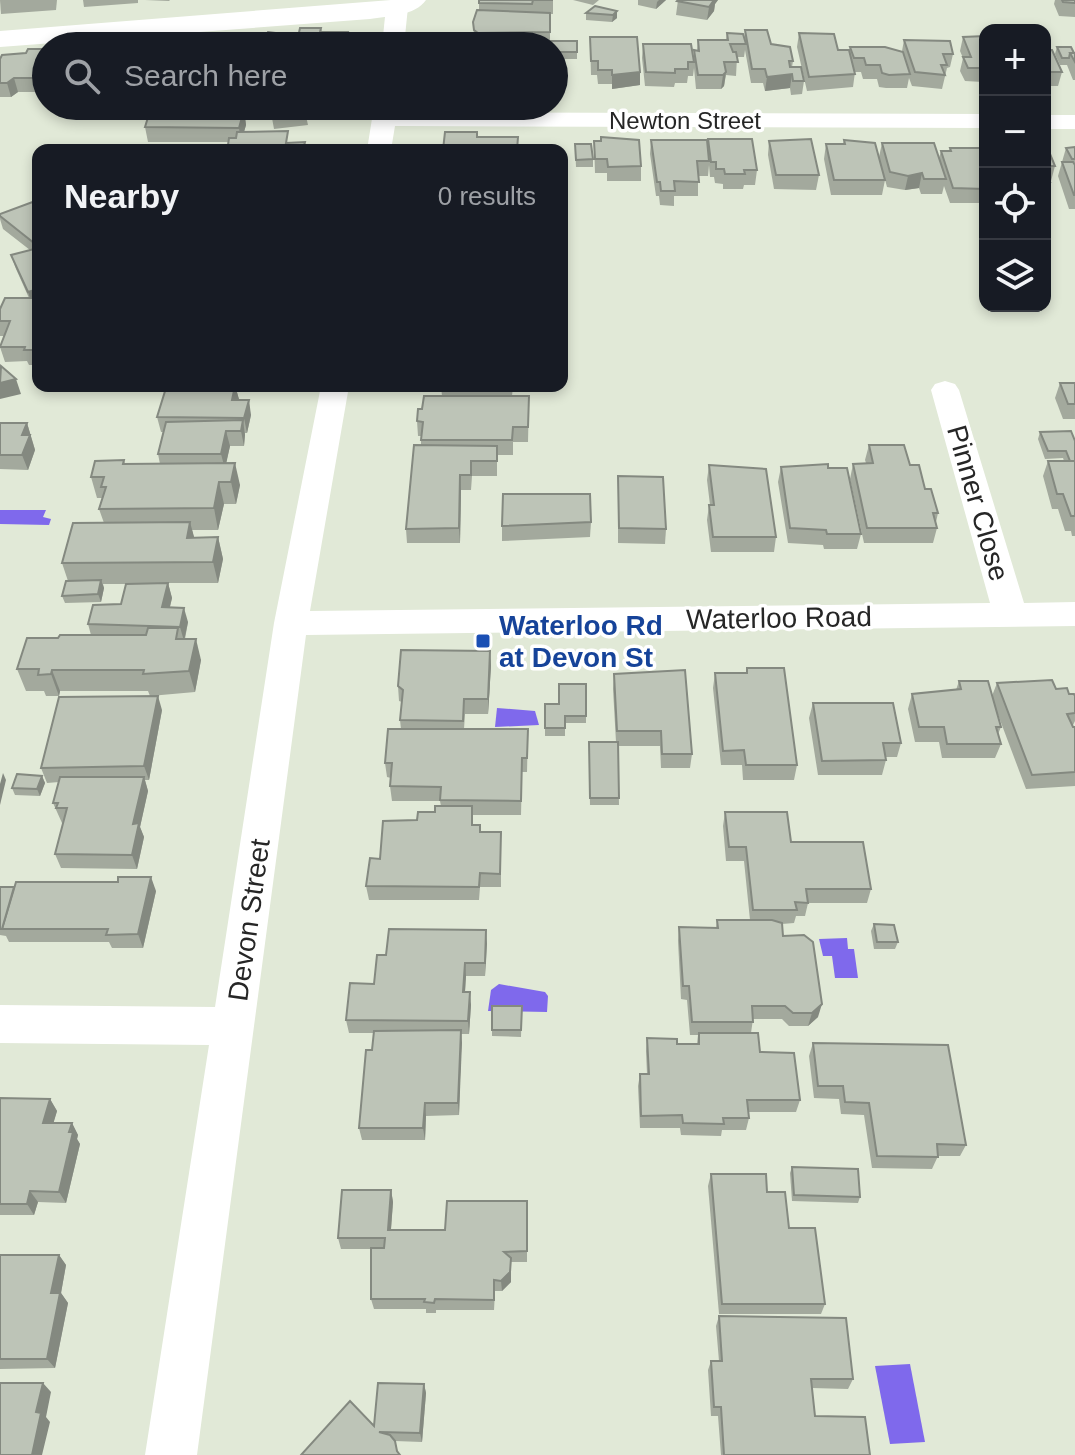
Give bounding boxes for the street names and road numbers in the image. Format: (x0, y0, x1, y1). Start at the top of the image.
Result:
street label: Newton Street (609, 107, 761, 134)
street label: Pinner Close (941, 422, 1015, 584)
street label: Waterloo Road (686, 601, 872, 635)
street label: Devon Street (222, 837, 276, 1003)

